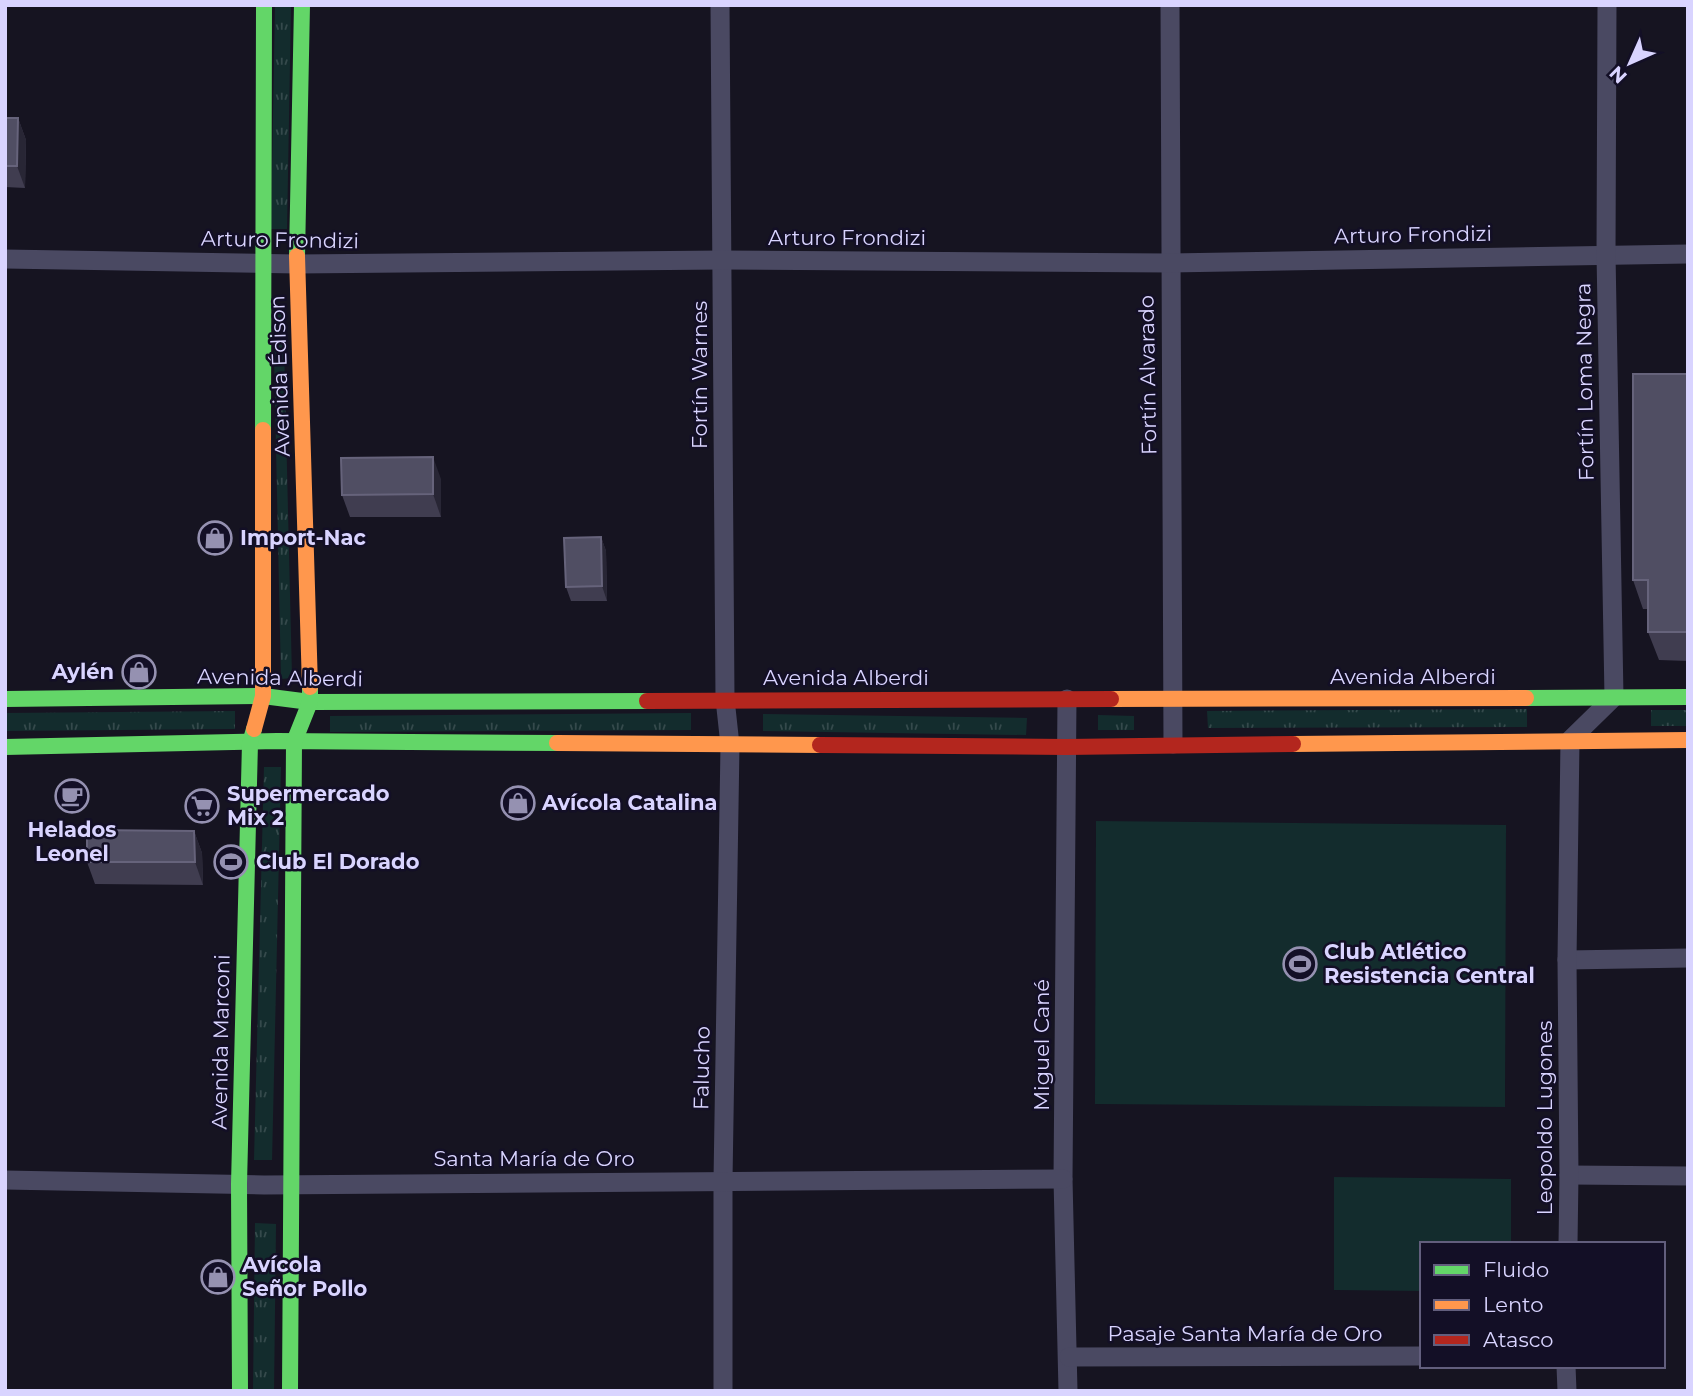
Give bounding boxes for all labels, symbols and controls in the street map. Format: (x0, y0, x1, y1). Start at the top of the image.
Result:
north arrow (1595, 28, 1665, 98)
text: N (1605, 61, 1632, 88)
street label: Arturo Frondizi (1334, 221, 1492, 248)
street label: Arturo Frondizi (768, 225, 926, 250)
street label: Arturo Frondizi (201, 226, 359, 253)
street label: Fortín Loma Negra (1570, 283, 1599, 481)
street label: Avenida Édison (264, 295, 295, 457)
street label: Fortín Alvarado (1134, 295, 1161, 455)
street label: Fortín Warnes (687, 301, 712, 449)
shop icon: Import-Nac (196, 519, 234, 557)
place label: Import-Nac (240, 525, 367, 550)
shop icon: Aylén (120, 653, 158, 691)
place label: Aylén (51, 659, 114, 684)
street label: Avenida Alberdi (197, 664, 363, 691)
street label: Avenida Alberdi (1330, 664, 1496, 689)
street label: Avenida Alberdi (763, 665, 929, 690)
cafe icon: Helados Leonel (53, 777, 91, 815)
place label: Supermercado Mix 2 (227, 781, 390, 830)
shop icon: Avícola Catalina (499, 784, 537, 822)
supermarket icon: Supermercado Mix 2 (183, 787, 221, 825)
place label: Avícola Catalina (541, 790, 718, 815)
place label: Helados Leonel (27, 817, 117, 866)
sports icon: Club El Dorado (212, 843, 250, 881)
place label: Club El Dorado (256, 849, 420, 874)
place label: Club Atlético Resistencia Central (1324, 939, 1535, 988)
sports icon: Club Atlético Resistencia Central (1281, 945, 1319, 983)
street label: Avenida Marconi (206, 954, 235, 1130)
street label: Miguel Cané (1029, 979, 1054, 1111)
street label: Leopoldo Lugones (1532, 1020, 1557, 1216)
street label: Falucho (688, 1026, 715, 1110)
street label: Santa María de Oro (433, 1146, 635, 1171)
legend (1420, 1242, 1665, 1368)
place label: Avícola Señor Pollo (241, 1252, 368, 1301)
text: Fluido (1483, 1257, 1549, 1282)
shop icon: Avícola Señor Pollo (199, 1258, 237, 1296)
text: Lento (1483, 1292, 1543, 1317)
street label: Pasaje Santa María de Oro (1108, 1321, 1382, 1346)
text: Atasco (1483, 1327, 1554, 1352)

